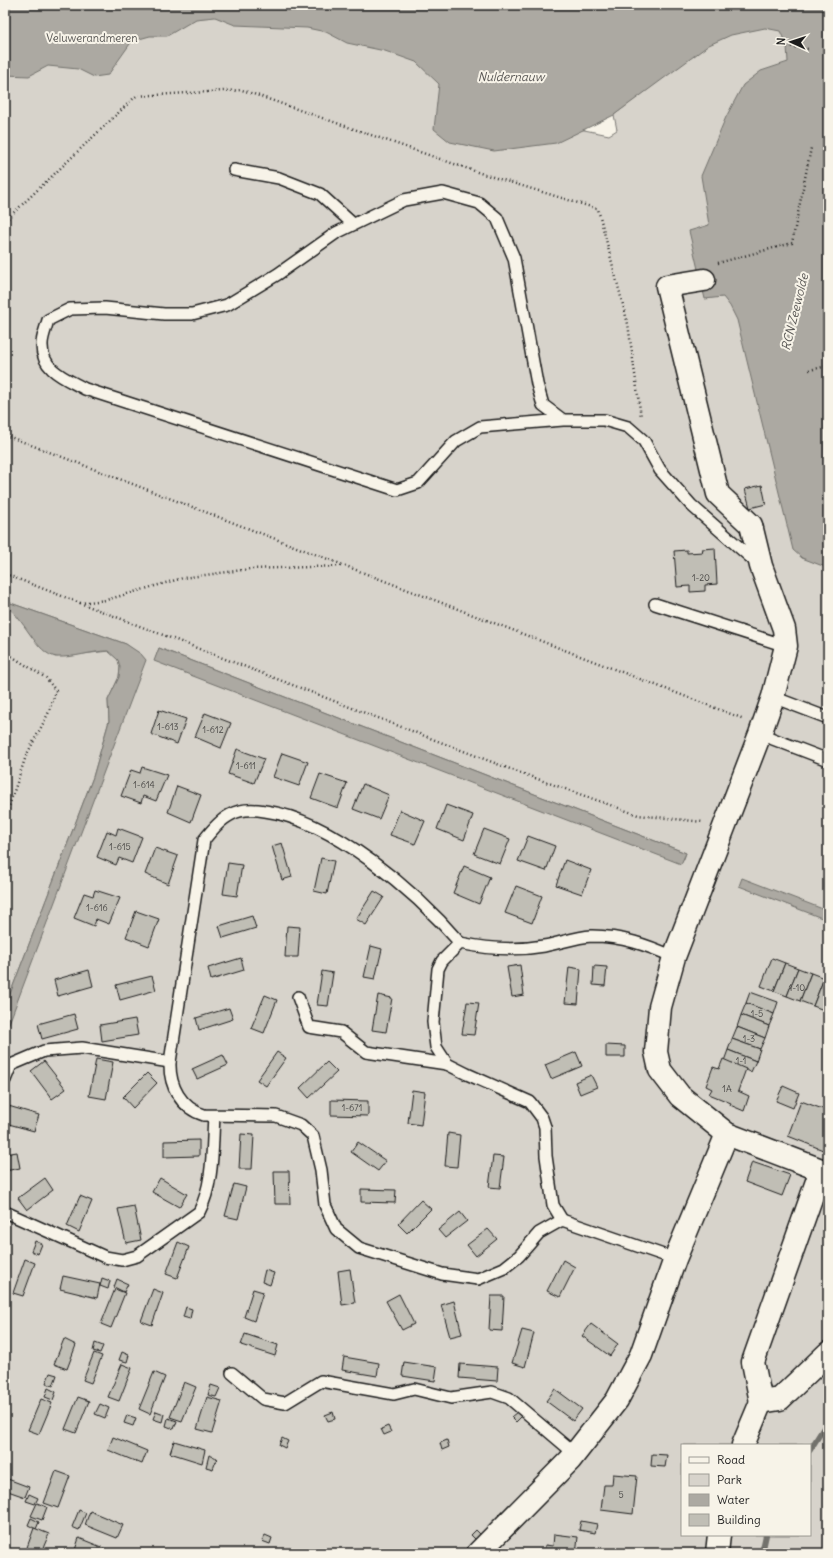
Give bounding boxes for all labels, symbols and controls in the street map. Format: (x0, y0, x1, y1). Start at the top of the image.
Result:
north arrow (771, 22, 811, 62)
park label: Veluwerandmeren (46, 31, 138, 45)
text: N (774, 37, 788, 46)
water label: Nuldernauw (478, 69, 546, 84)
water label: RCN Zeewolde (778, 271, 812, 352)
house number: 1-20 (692, 572, 710, 583)
house number: 1-613 (157, 721, 179, 732)
house number: 1-612 (202, 724, 224, 735)
house number: 1-611 (236, 760, 256, 771)
house number: 1-614 (133, 779, 155, 790)
house number: 1-615 (109, 841, 131, 852)
house number: 1-616 (86, 902, 108, 913)
house number: 1-10 (789, 982, 805, 993)
house number: 1-5 (751, 1008, 763, 1019)
house number: 1-3 (743, 1033, 755, 1044)
house number: 1-1 (736, 1055, 746, 1066)
house number: 1A (722, 1083, 732, 1094)
house number: 1-671 (342, 1102, 362, 1113)
legend (681, 1444, 811, 1536)
text: Road (717, 1452, 745, 1467)
text: Park (717, 1472, 742, 1487)
house number: 5 (618, 1489, 624, 1500)
text: Water (717, 1492, 750, 1507)
text: Building (717, 1512, 761, 1527)

